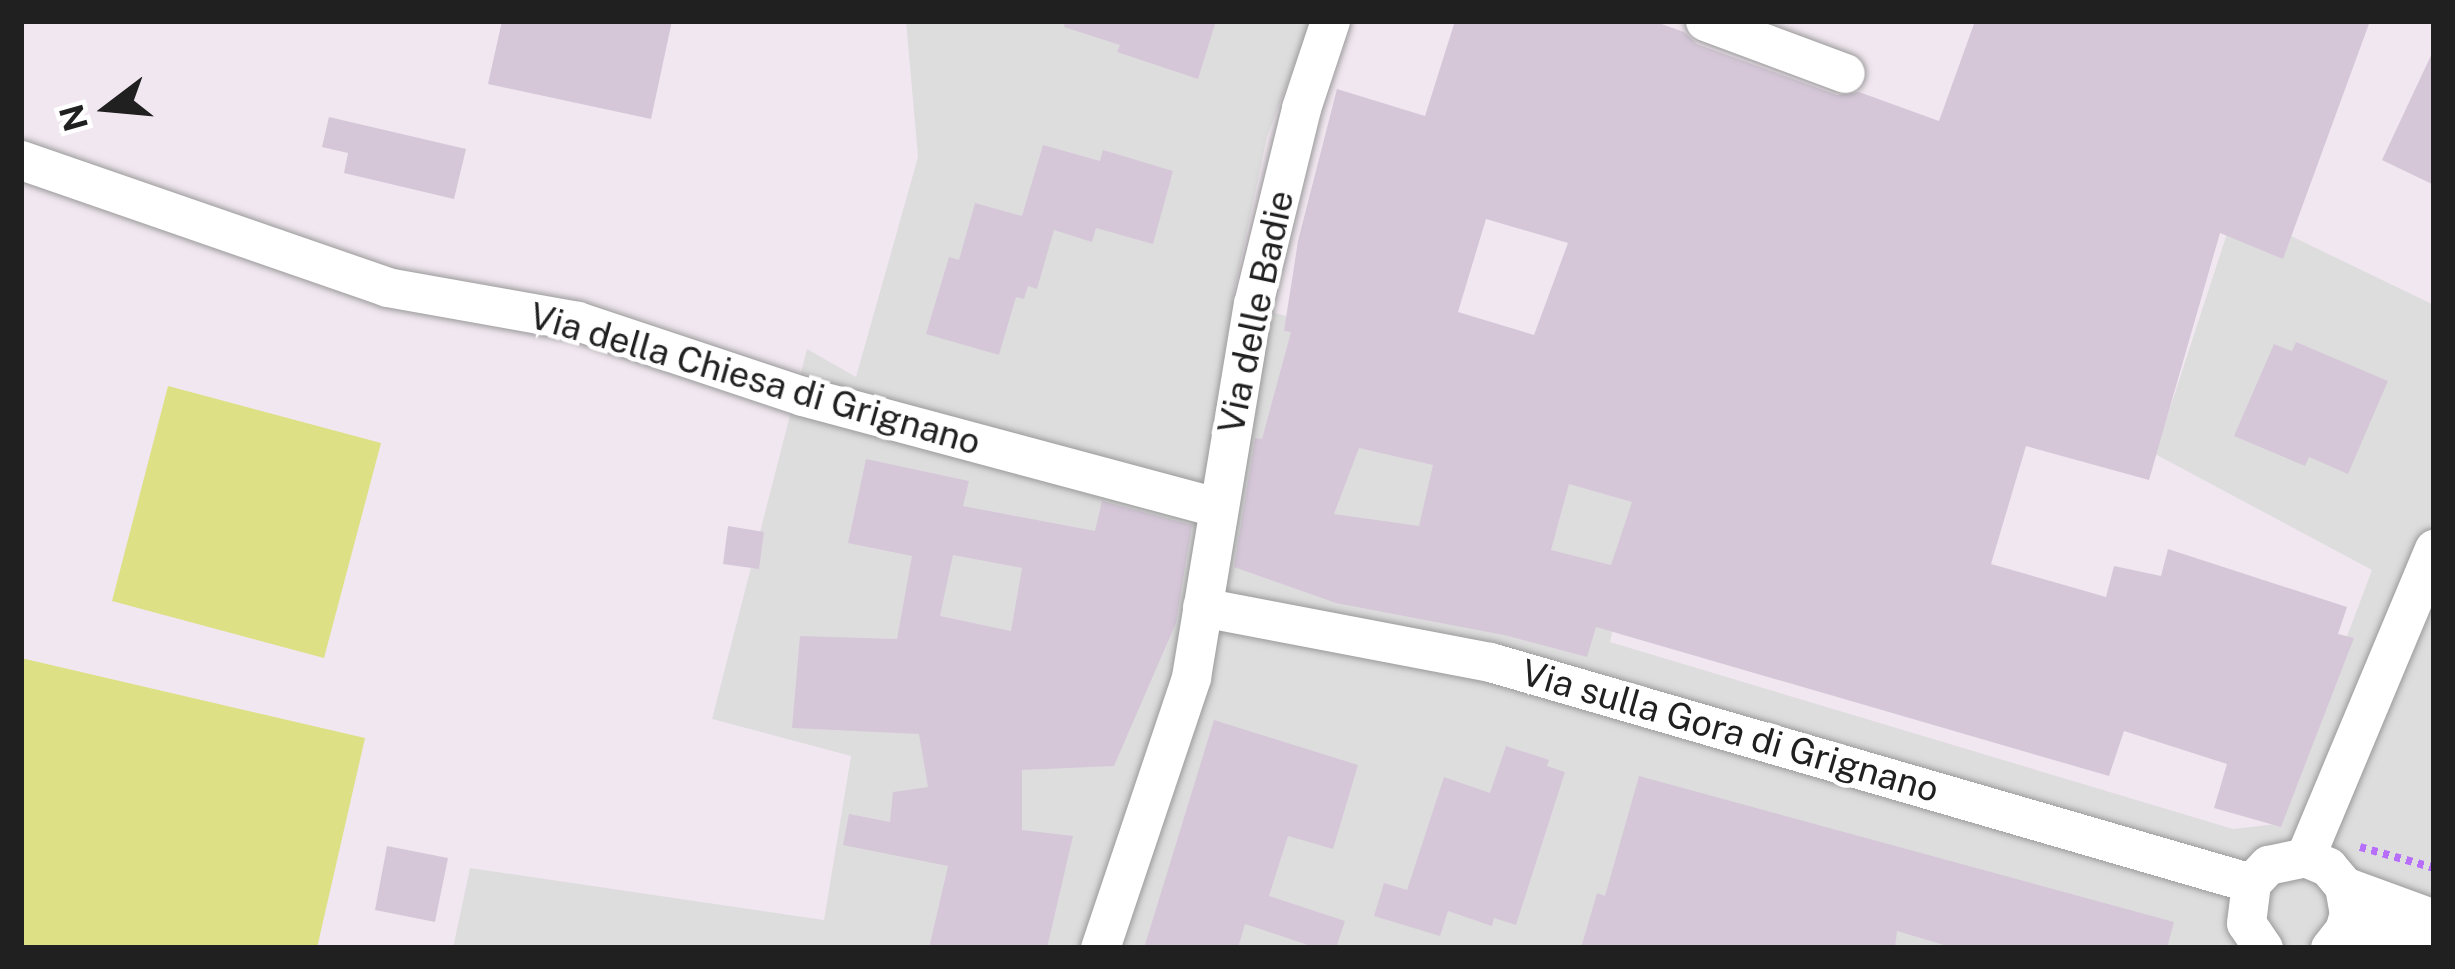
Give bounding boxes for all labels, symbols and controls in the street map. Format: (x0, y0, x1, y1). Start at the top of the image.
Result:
north arrow (48, 48, 168, 168)
text: N (52, 100, 95, 136)
street label: Via delle Badie (1209, 186, 1303, 438)
street label: Via della Chiesa di Grignano (524, 294, 986, 464)
street label: Via sulla Gora di Grignano (1516, 651, 1944, 811)

